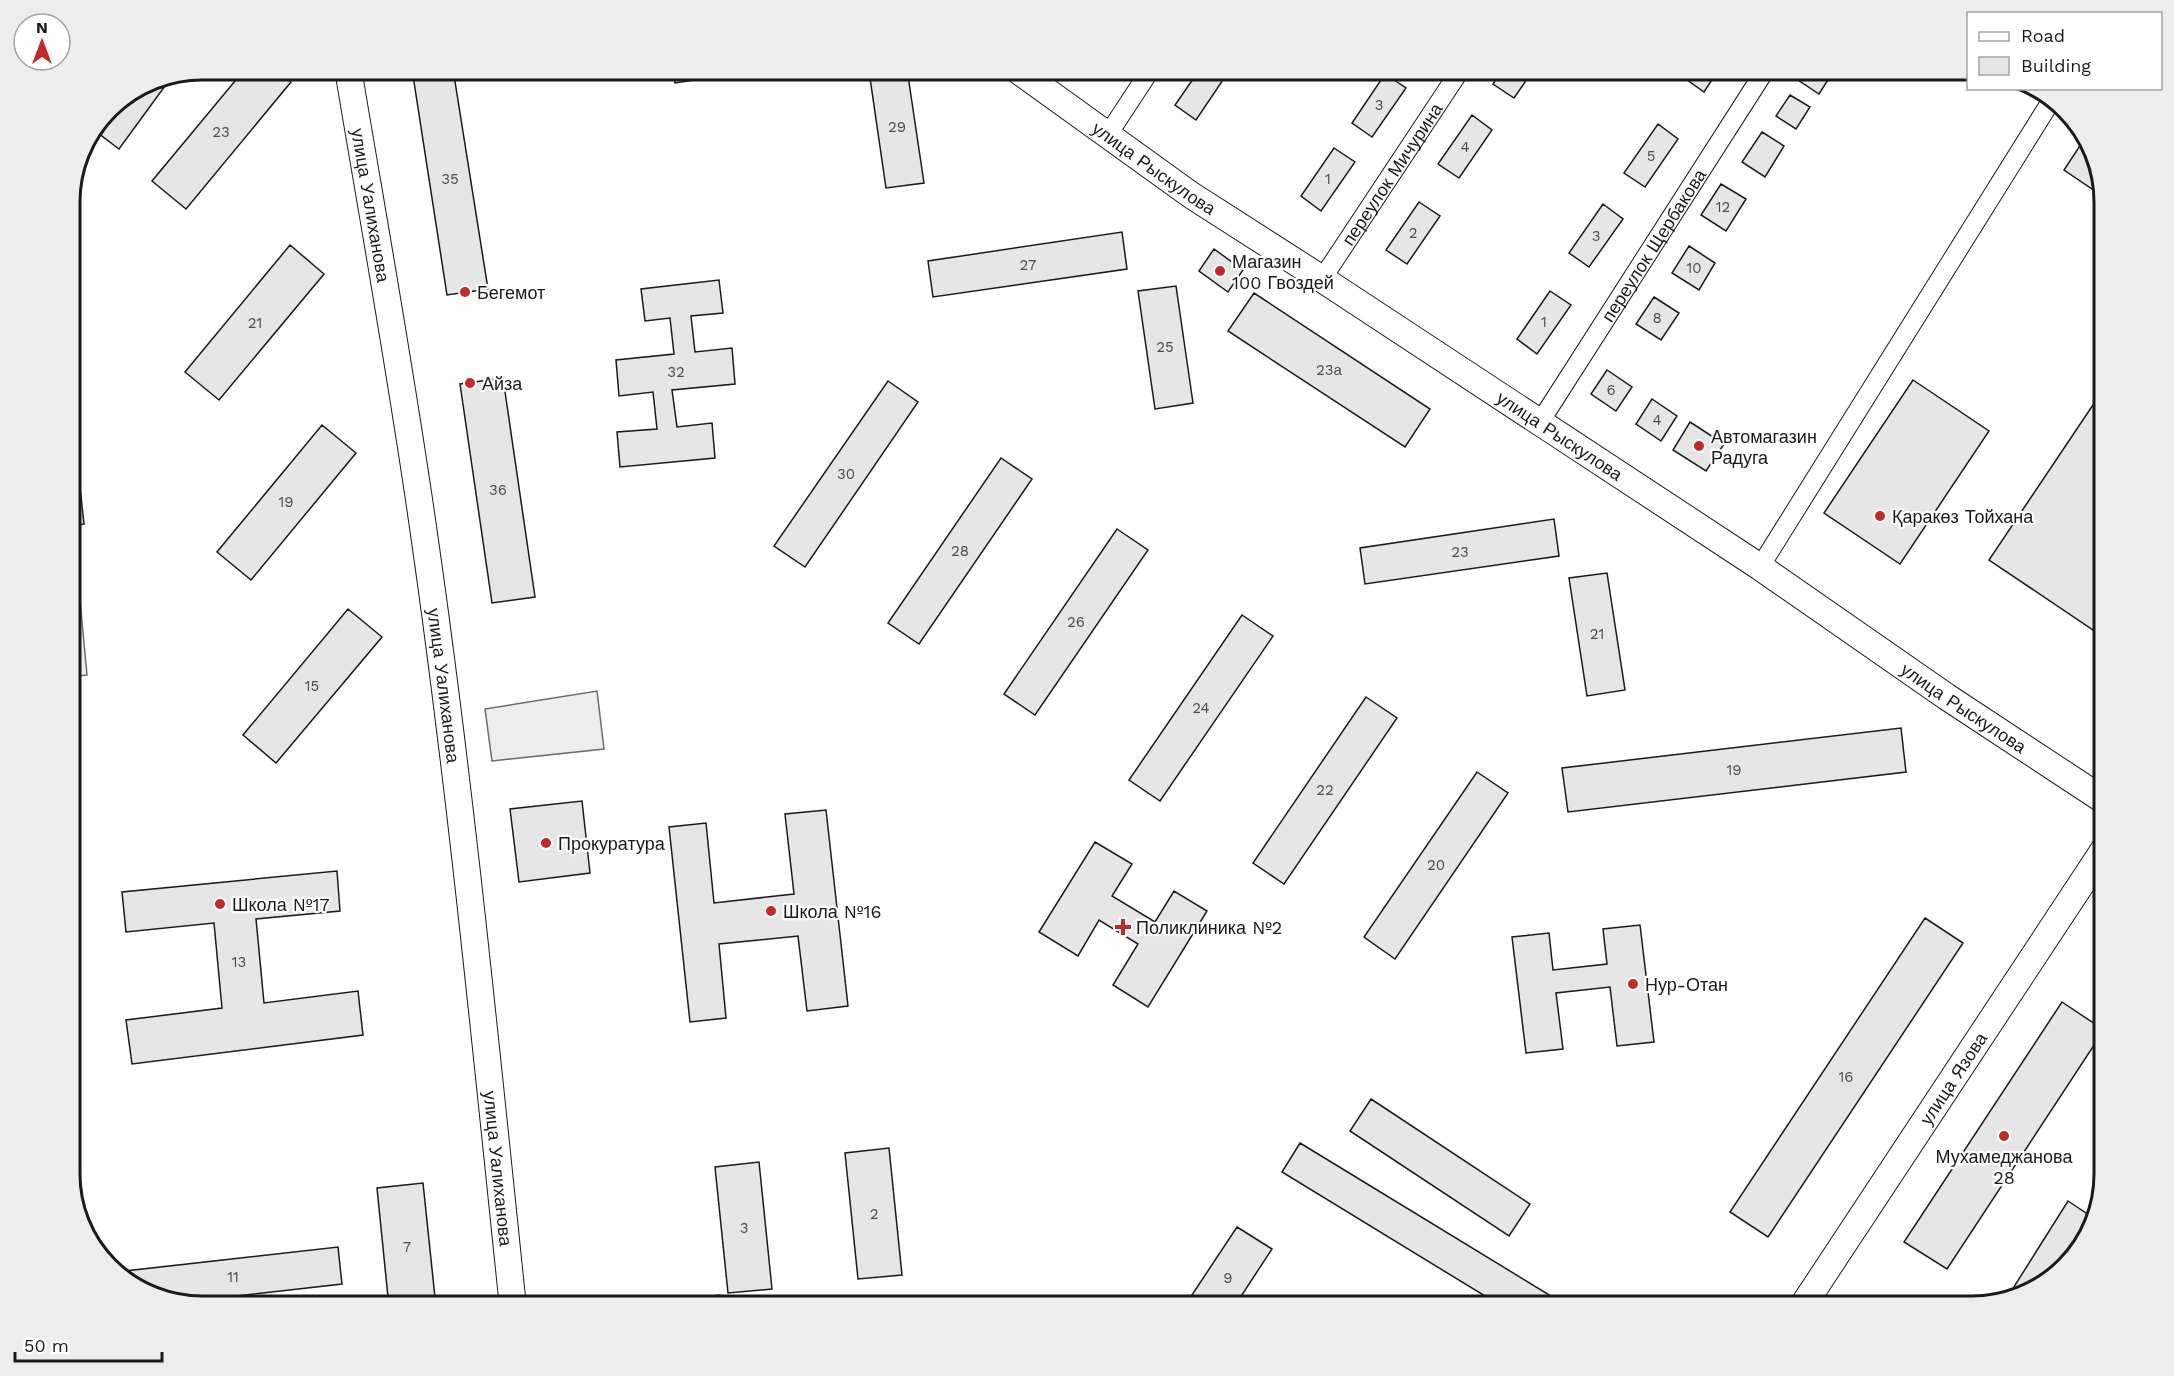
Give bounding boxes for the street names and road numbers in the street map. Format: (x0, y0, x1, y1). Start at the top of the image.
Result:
street label: переулок Мичурина (1337, 98, 1447, 249)
street label: улица Рыскулова (1088, 117, 1221, 219)
street label: улица Уалиханова (348, 127, 395, 285)
street label: переулок Щербакова (1597, 164, 1710, 325)
street label: улица Рыскулова (1493, 386, 1628, 485)
street label: улица Уалиханова (424, 607, 465, 765)
street label: улица Рыскулова (1897, 658, 2031, 757)
street label: улица Язова (1915, 1027, 1991, 1128)
street label: улица Уалиханова (480, 1090, 517, 1248)

